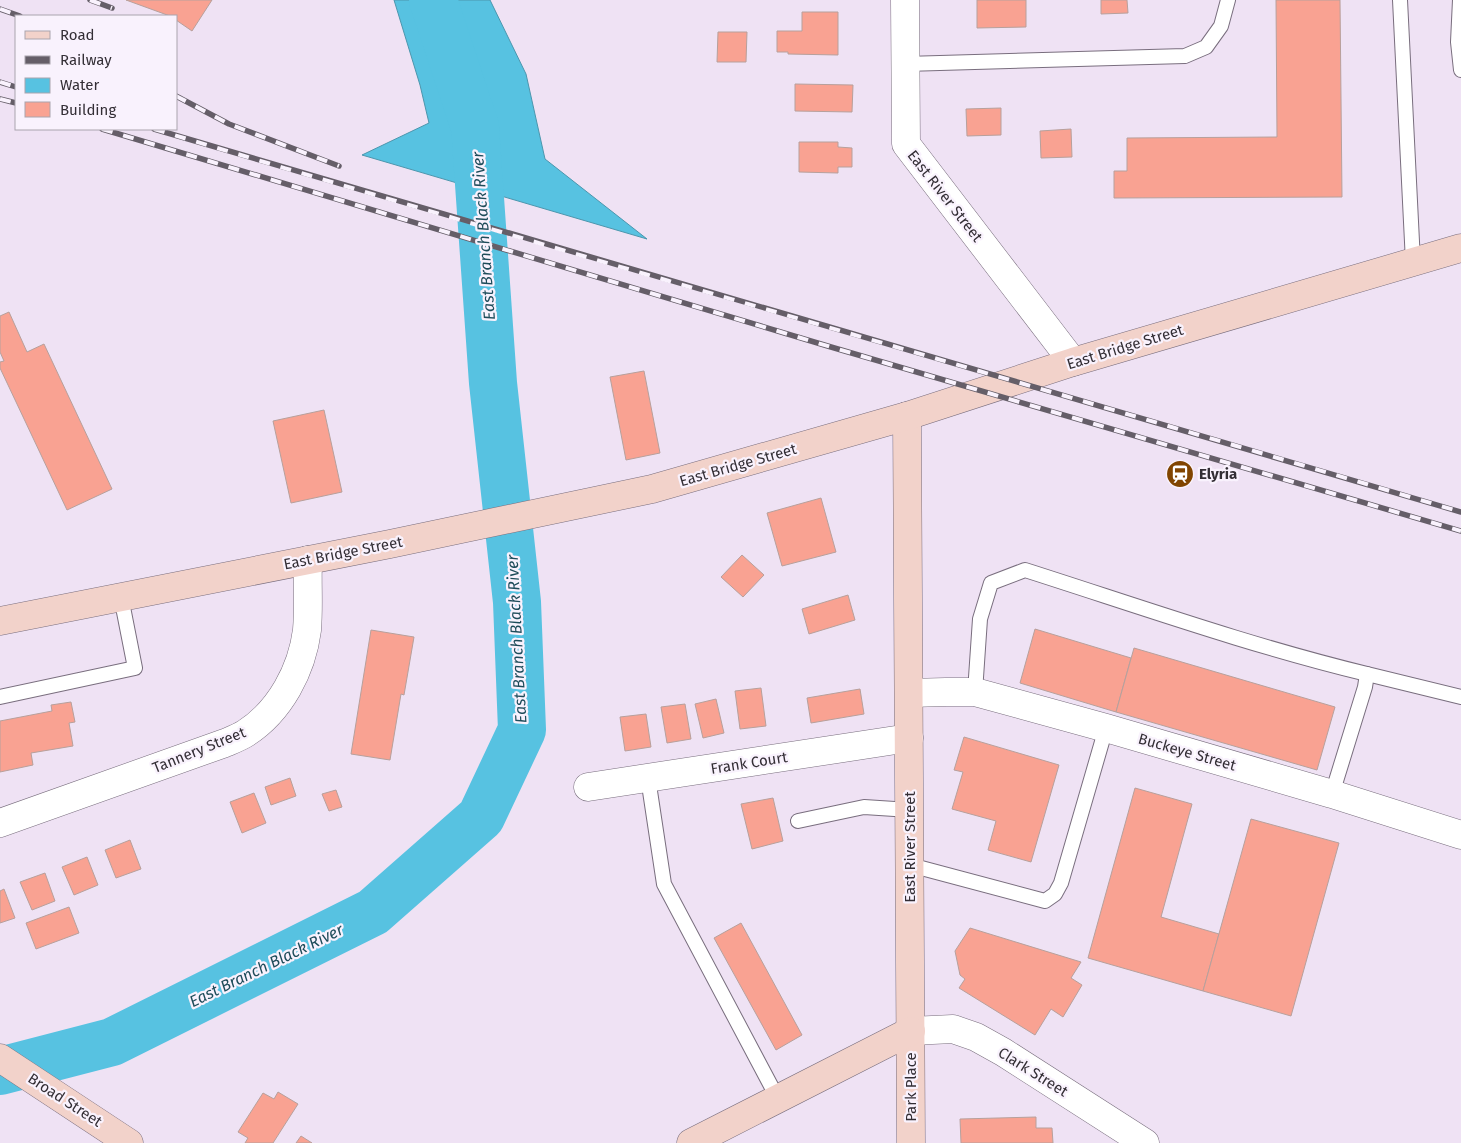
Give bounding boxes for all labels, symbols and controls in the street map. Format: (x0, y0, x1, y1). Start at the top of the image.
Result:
legend (15, 15, 178, 130)
text: Road (60, 26, 95, 44)
text: Railway (60, 51, 112, 69)
text: Water (60, 76, 99, 94)
text: Building (60, 101, 116, 119)
street label: East River Street (904, 147, 987, 246)
water label: East Branch Black River (468, 150, 499, 321)
street label: East Bridge Street (1065, 321, 1186, 373)
street label: East Bridge Street (677, 440, 799, 490)
station icon: Elyria (1165, 459, 1195, 489)
place label: Elyria (1199, 465, 1237, 483)
street label: East Bridge Street (282, 533, 405, 573)
water label: East Branch Black River (503, 553, 530, 724)
street label: Tannery Street (150, 723, 249, 777)
street label: Buckeye Street (1136, 729, 1239, 775)
street label: Frank Court (709, 748, 789, 778)
street label: East River Street (901, 791, 919, 903)
water label: East Branch Black River (186, 920, 347, 1011)
street label: Clark Street (995, 1043, 1072, 1101)
street label: Park Place (902, 1052, 920, 1122)
street label: Broad Street (25, 1069, 106, 1131)

